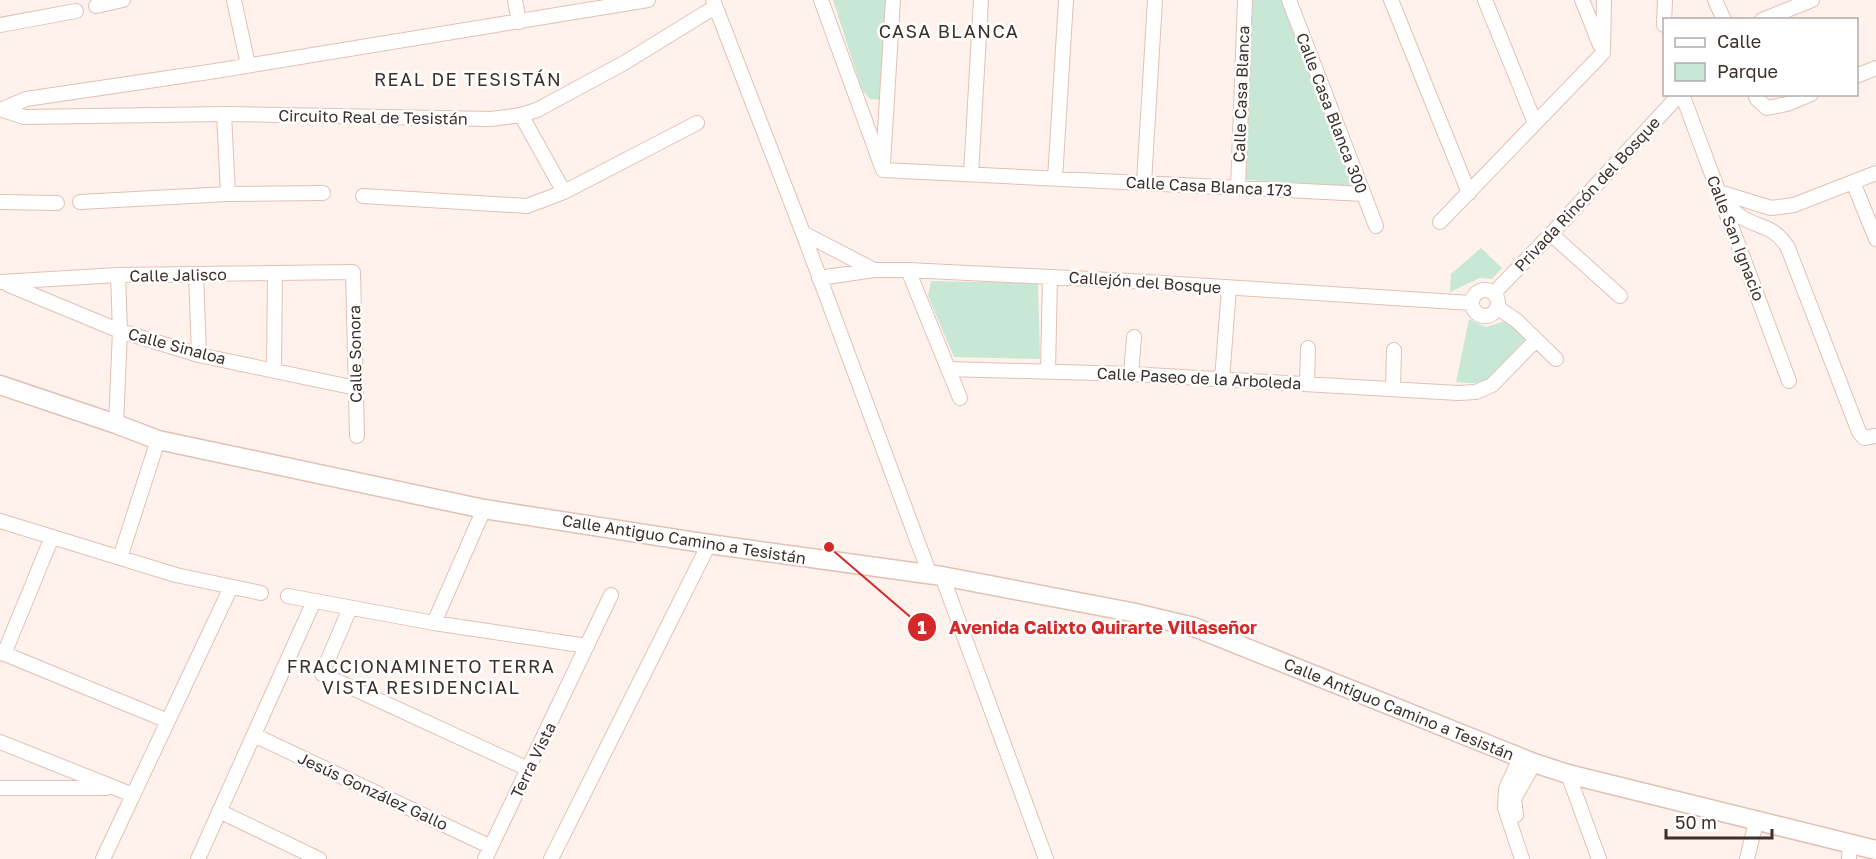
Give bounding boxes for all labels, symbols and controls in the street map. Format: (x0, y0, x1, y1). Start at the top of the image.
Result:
legend (1663, 18, 1858, 96)
district label: CASA BLANCA (879, 20, 1019, 42)
street label: Calle Casa Blanca (1229, 25, 1253, 163)
street label: Calle Casa Blanca 300 (1292, 30, 1372, 196)
text: Calle (1717, 30, 1761, 52)
text: Parque (1717, 60, 1778, 82)
district label: REAL DE TESISTÁN (374, 68, 562, 90)
street label: Circuito Real de Tesistán (278, 105, 468, 129)
street label: Privada Rincón del Bosque (1510, 112, 1664, 276)
street label: Calle Casa Blanca 173 (1125, 172, 1293, 200)
street label: Calle San Ignacio (1703, 172, 1769, 304)
street label: Calle Jalisco (129, 264, 227, 286)
street label: Callejón del Bosque (1068, 267, 1222, 297)
street label: Calle Sonora (344, 305, 366, 403)
street label: Calle Sinaloa (126, 323, 228, 369)
street label: Calle Paseo de la Arboleda (1096, 363, 1302, 393)
street label: Calle Antiguo Camino a Tesistán (561, 510, 807, 568)
callout: Avenida Calixto Quirarte Villaseñor (907, 609, 1270, 645)
text: 1 (917, 616, 927, 638)
text: Avenida Calixto Quirarte Villaseñor (949, 616, 1257, 638)
street label: Calle Antiguo Camino a Tesistán (1281, 654, 1517, 764)
district label: FRACCIONAMINETO TERRA VISTA RESIDENCIAL (287, 655, 555, 698)
street label: Terra Vista (506, 719, 560, 801)
street label: Jesús González Gallo (295, 747, 451, 835)
scale bar (1666, 802, 1772, 840)
text: 50 m (1675, 811, 1717, 833)

